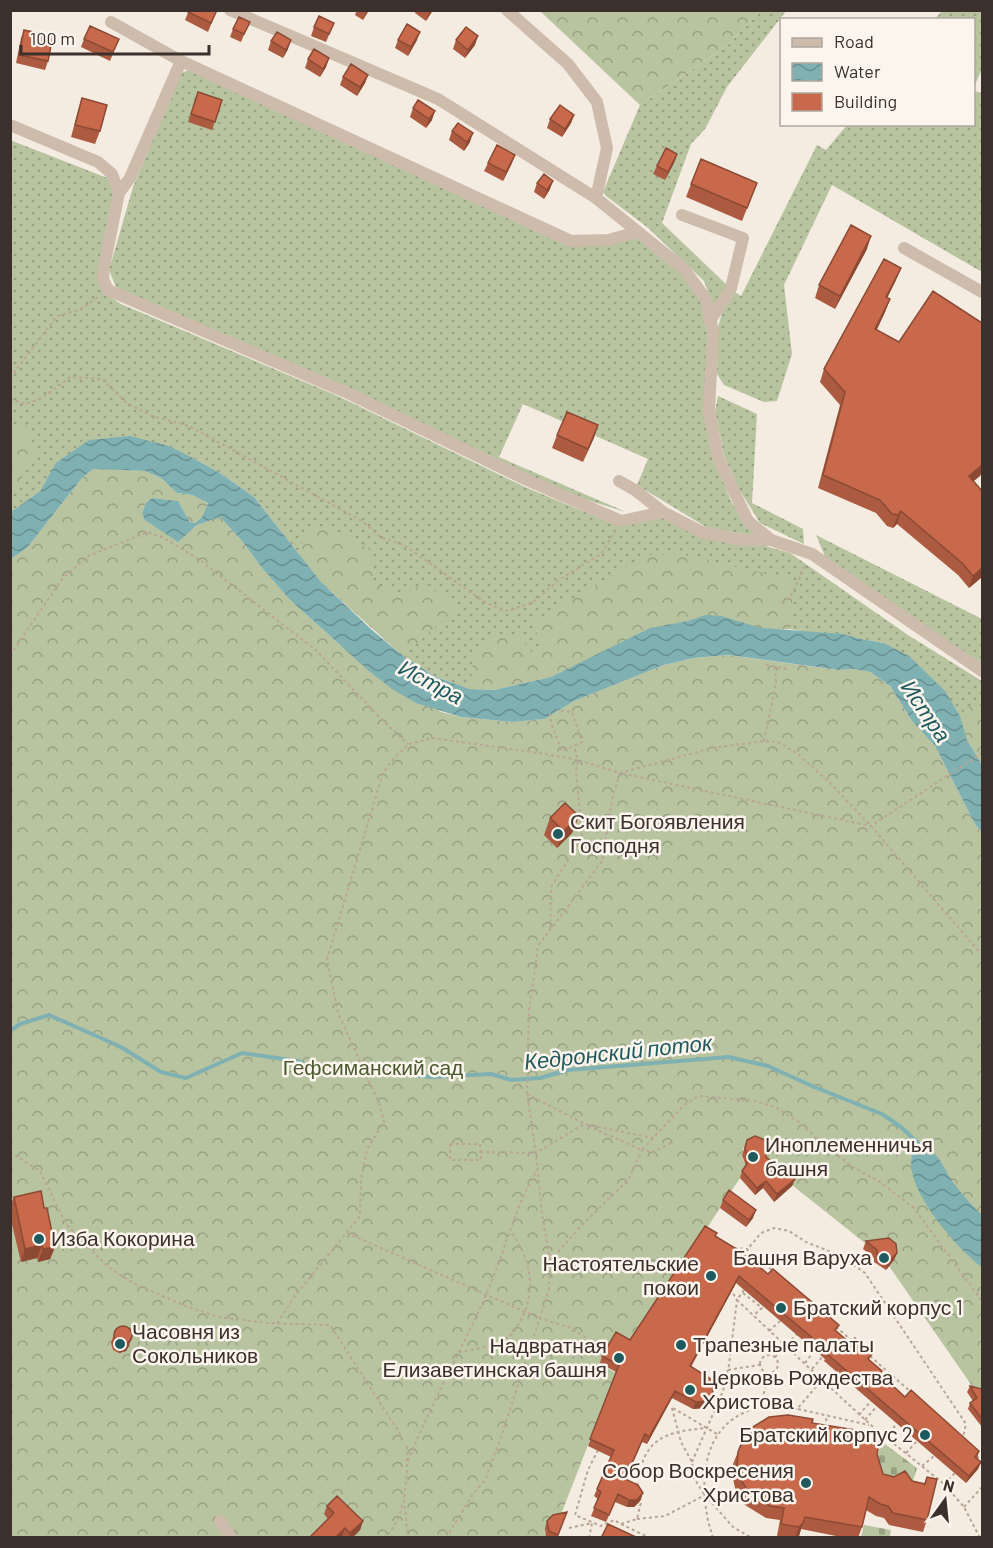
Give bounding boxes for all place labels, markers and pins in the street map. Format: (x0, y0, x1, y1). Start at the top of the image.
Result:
place label: Скит Богоявления Господня (570, 808, 745, 857)
marker: Скит Богоявления Господня (551, 827, 565, 841)
place label: Иноплеменничья башня (765, 1131, 933, 1180)
marker: Иноплеменничья башня (746, 1150, 760, 1164)
place label: Изба Кокорина (51, 1225, 195, 1250)
marker: Изба Кокорина (32, 1232, 46, 1246)
place label: Башня Варуха (733, 1244, 872, 1269)
place label: Настоятельские покои (543, 1250, 699, 1299)
marker: Башня Варуха (877, 1251, 891, 1265)
marker: Настоятельские покои (704, 1269, 718, 1283)
place label: Братский корпус 1 (793, 1294, 963, 1319)
marker: Братский корпус 1 (774, 1301, 788, 1315)
place label: Часовня из Сокольников (132, 1318, 258, 1367)
place label: Трапезные палаты (693, 1331, 874, 1356)
place label: Надвратная Елизаветинская башня (382, 1332, 607, 1381)
marker: Часовня из Сокольников (113, 1337, 127, 1351)
marker: Трапезные палаты (674, 1338, 688, 1352)
marker: Надвратная Елизаветинская башня (612, 1351, 626, 1365)
place label: Церковь Рождества Христова (702, 1364, 894, 1413)
marker: Церковь Рождества Христова (683, 1383, 697, 1397)
place label: Братский корпус 2 (739, 1421, 913, 1446)
marker: Братский корпус 2 (918, 1428, 932, 1442)
place label: Собор Воскресения Христова (602, 1457, 794, 1506)
marker: Собор Воскресения Христова (799, 1476, 813, 1490)

